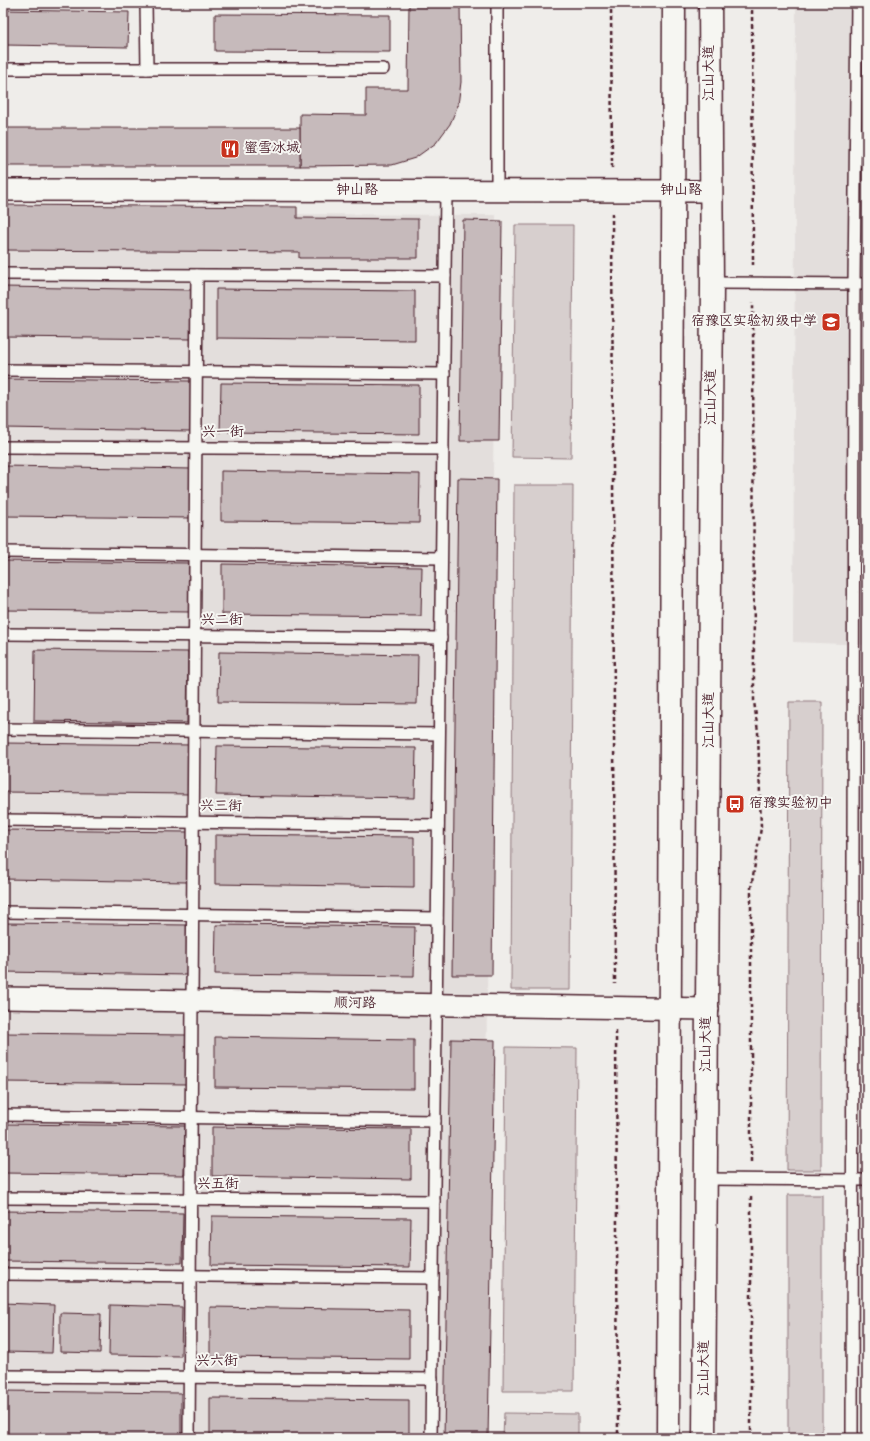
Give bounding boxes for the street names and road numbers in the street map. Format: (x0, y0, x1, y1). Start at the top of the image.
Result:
street label: 江山大道 (700, 45, 720, 101)
street label: 钟山路 (336, 181, 378, 201)
street label: 钟山路 (660, 181, 702, 201)
street label: 江山大道 (702, 369, 722, 425)
street label: 兴一街 (202, 423, 244, 443)
street label: 兴二街 (201, 611, 243, 631)
street label: 江山大道 (700, 692, 720, 748)
street label: 兴三街 (200, 797, 242, 817)
street label: 顺河路 (334, 994, 376, 1014)
street label: 江山大道 (697, 1016, 717, 1072)
street label: 兴五街 (197, 1175, 239, 1195)
street label: 江山大道 (695, 1340, 715, 1396)
street label: 兴六街 (196, 1352, 238, 1372)

